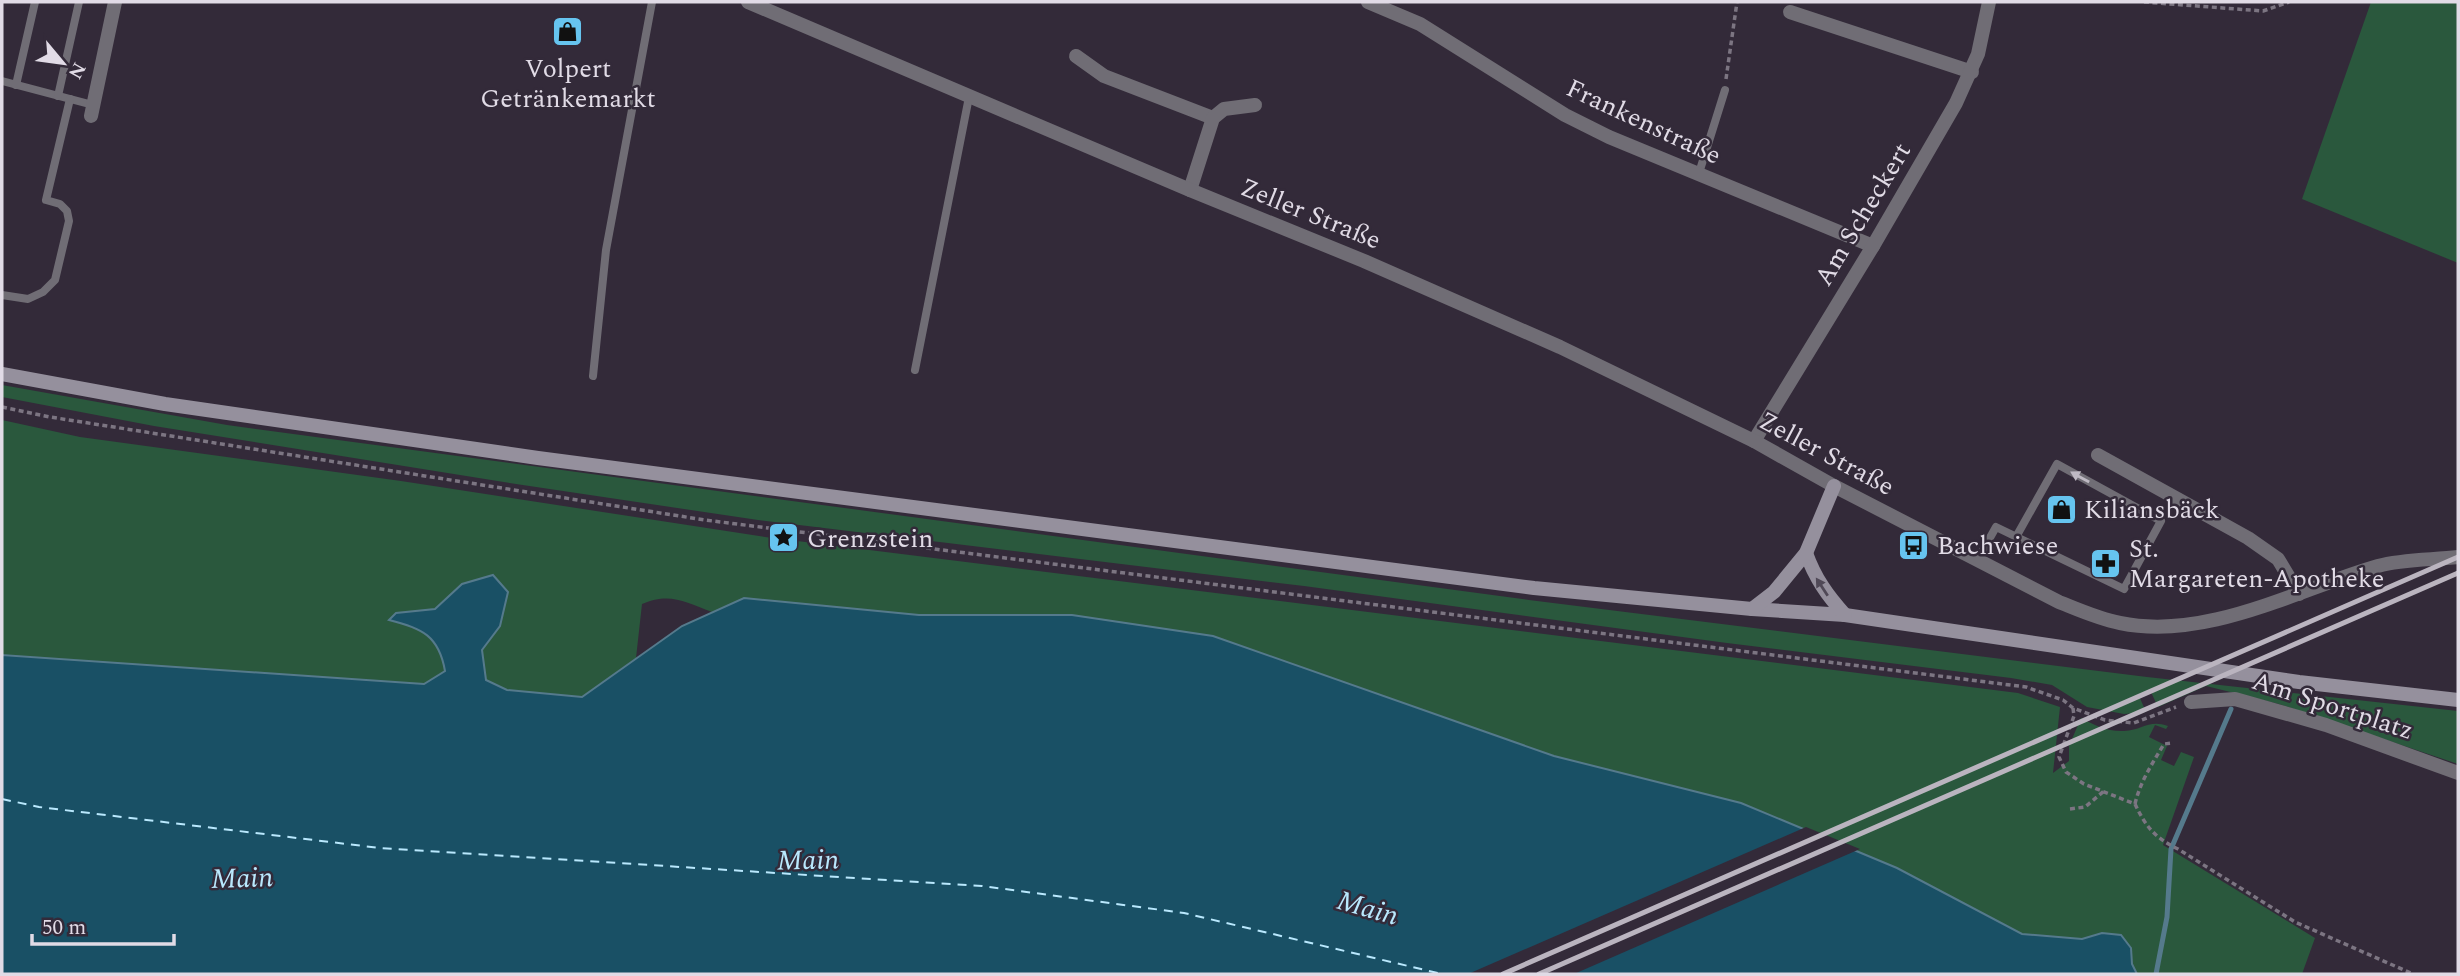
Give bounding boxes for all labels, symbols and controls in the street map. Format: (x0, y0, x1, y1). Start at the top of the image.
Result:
shop icon: Volpert Getränkemarkt (551, 15, 585, 49)
north arrow (28, 28, 98, 98)
place label: Volpert Getränkemarkt (480, 49, 656, 119)
text: N (60, 57, 93, 84)
street label: Frankenstraße (1559, 68, 1728, 175)
street label: Am Scheckert (1804, 135, 1922, 294)
street label: Zeller Straße (1234, 168, 1387, 260)
street label: Zeller Straße (1752, 401, 1902, 506)
one-way arrow (2071, 471, 2090, 483)
place label: Kiliansbäck (2084, 490, 2220, 530)
shop icon: Kiliansbäck (2044, 492, 2078, 526)
place label: Grenzstein (807, 519, 933, 559)
place icon: Grenzstein (767, 521, 801, 555)
place label: Bachwiese (1937, 526, 2058, 566)
bus stop icon: Bachwiese (1897, 528, 1931, 562)
place label: St. Margareten-Apotheke (2129, 529, 2384, 599)
pharmacy icon: St. Margareten-Apotheke (2089, 546, 2123, 580)
one-way arrow (1815, 577, 1828, 596)
street label: Am Sportplatz (2247, 661, 2419, 751)
water label: Main (776, 838, 840, 883)
water label: Main (210, 856, 274, 901)
water label: Main (1332, 879, 1404, 938)
scale bar (32, 902, 173, 946)
text: 50 m (42, 912, 86, 944)

